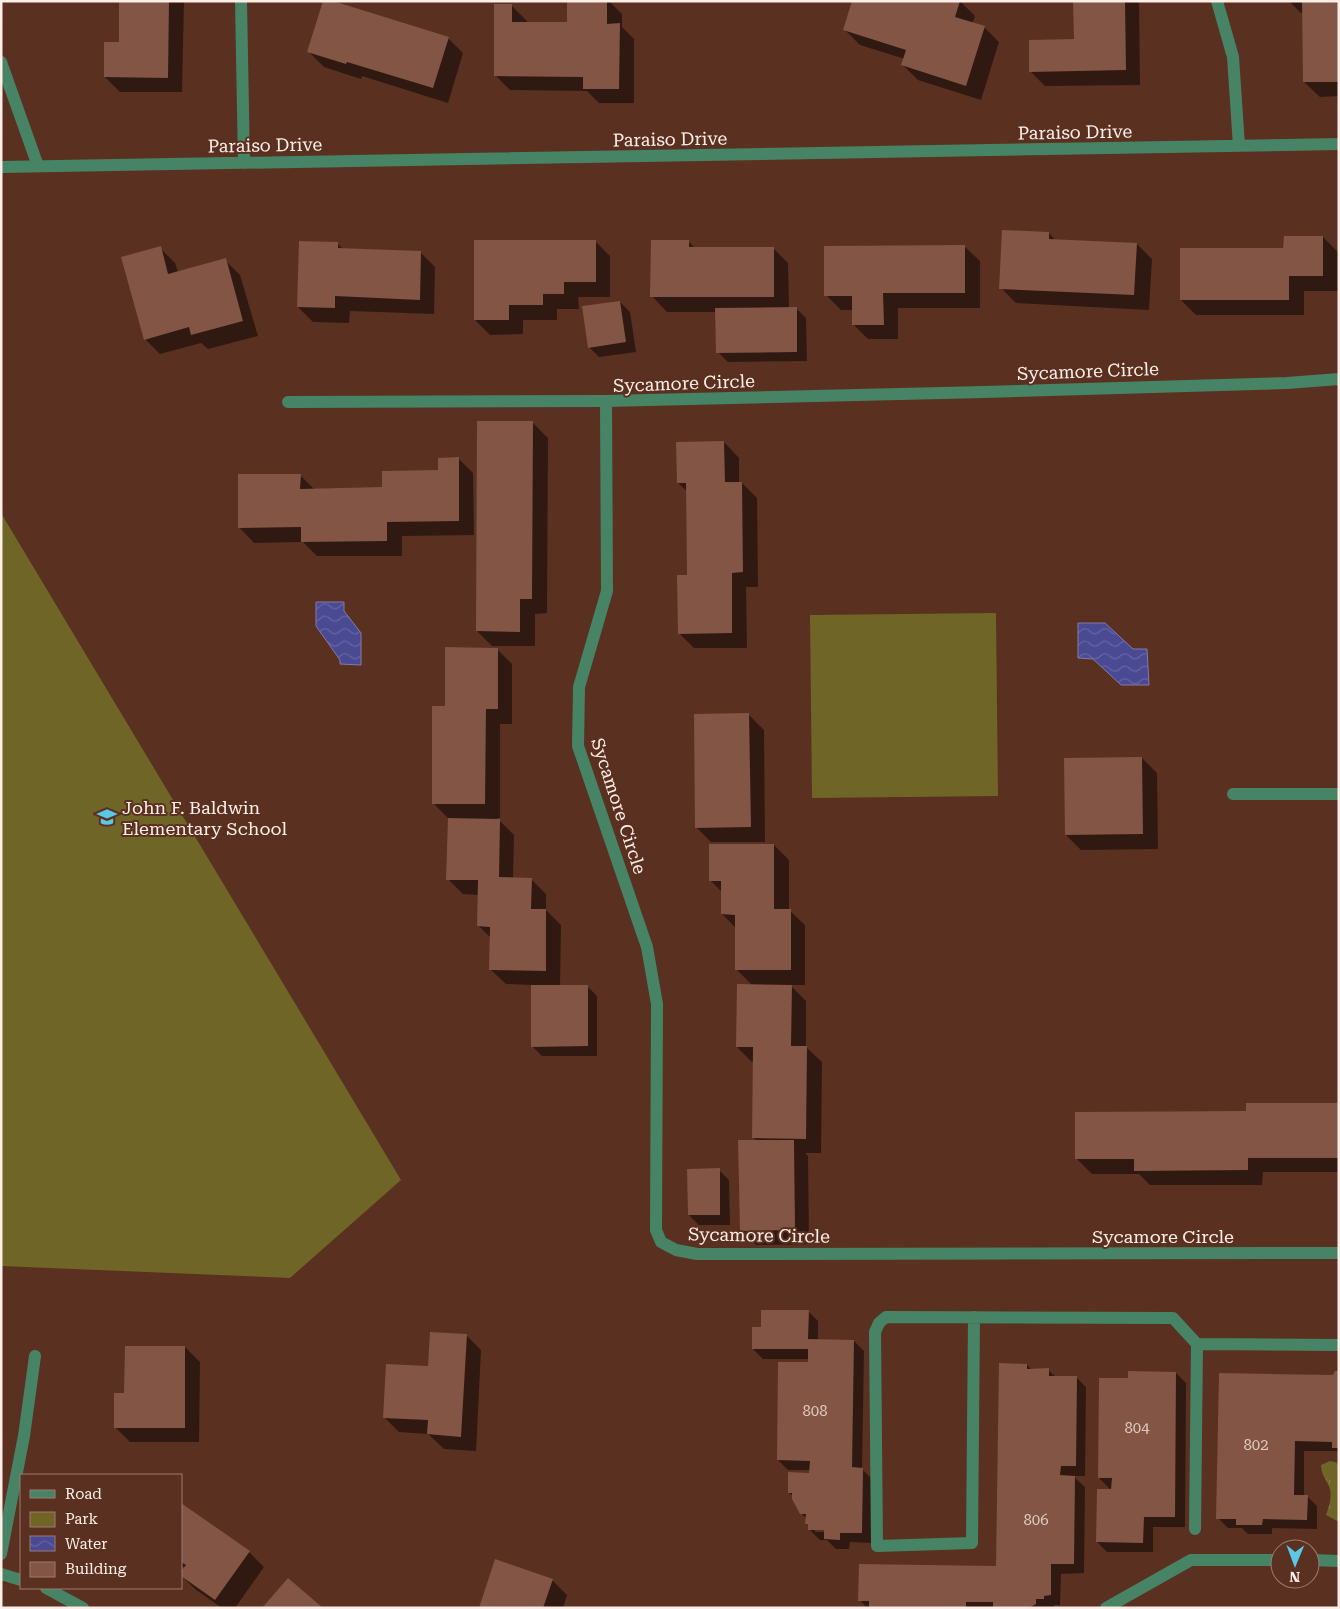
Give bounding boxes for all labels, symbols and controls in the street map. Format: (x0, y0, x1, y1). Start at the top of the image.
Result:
street label: Paraiso Drive (1017, 120, 1133, 143)
street label: Paraiso Drive (612, 127, 728, 150)
street label: Paraiso Drive (207, 133, 323, 156)
street label: Sycamore Circle (1017, 358, 1159, 384)
street label: Sycamore Circle (613, 370, 755, 396)
street label: Sycamore Circle (587, 735, 651, 877)
place label: John F. Baldwin Elementary School (122, 797, 287, 839)
school or university icon: John F. Baldwin Elementary School (96, 806, 118, 828)
street label: Sycamore Circle (688, 1223, 830, 1247)
street label: Sycamore Circle (1092, 1226, 1234, 1247)
house number: 808 (802, 1402, 828, 1420)
house number: 804 (1124, 1419, 1150, 1437)
house number: 802 (1243, 1436, 1269, 1454)
legend (20, 1474, 182, 1589)
text: Road (65, 1485, 102, 1503)
text: Park (65, 1510, 99, 1528)
house number: 806 (1023, 1511, 1049, 1529)
text: Water (65, 1535, 107, 1553)
north arrow (1270, 1539, 1320, 1589)
text: Building (65, 1560, 127, 1578)
text: N (1289, 1569, 1300, 1585)

